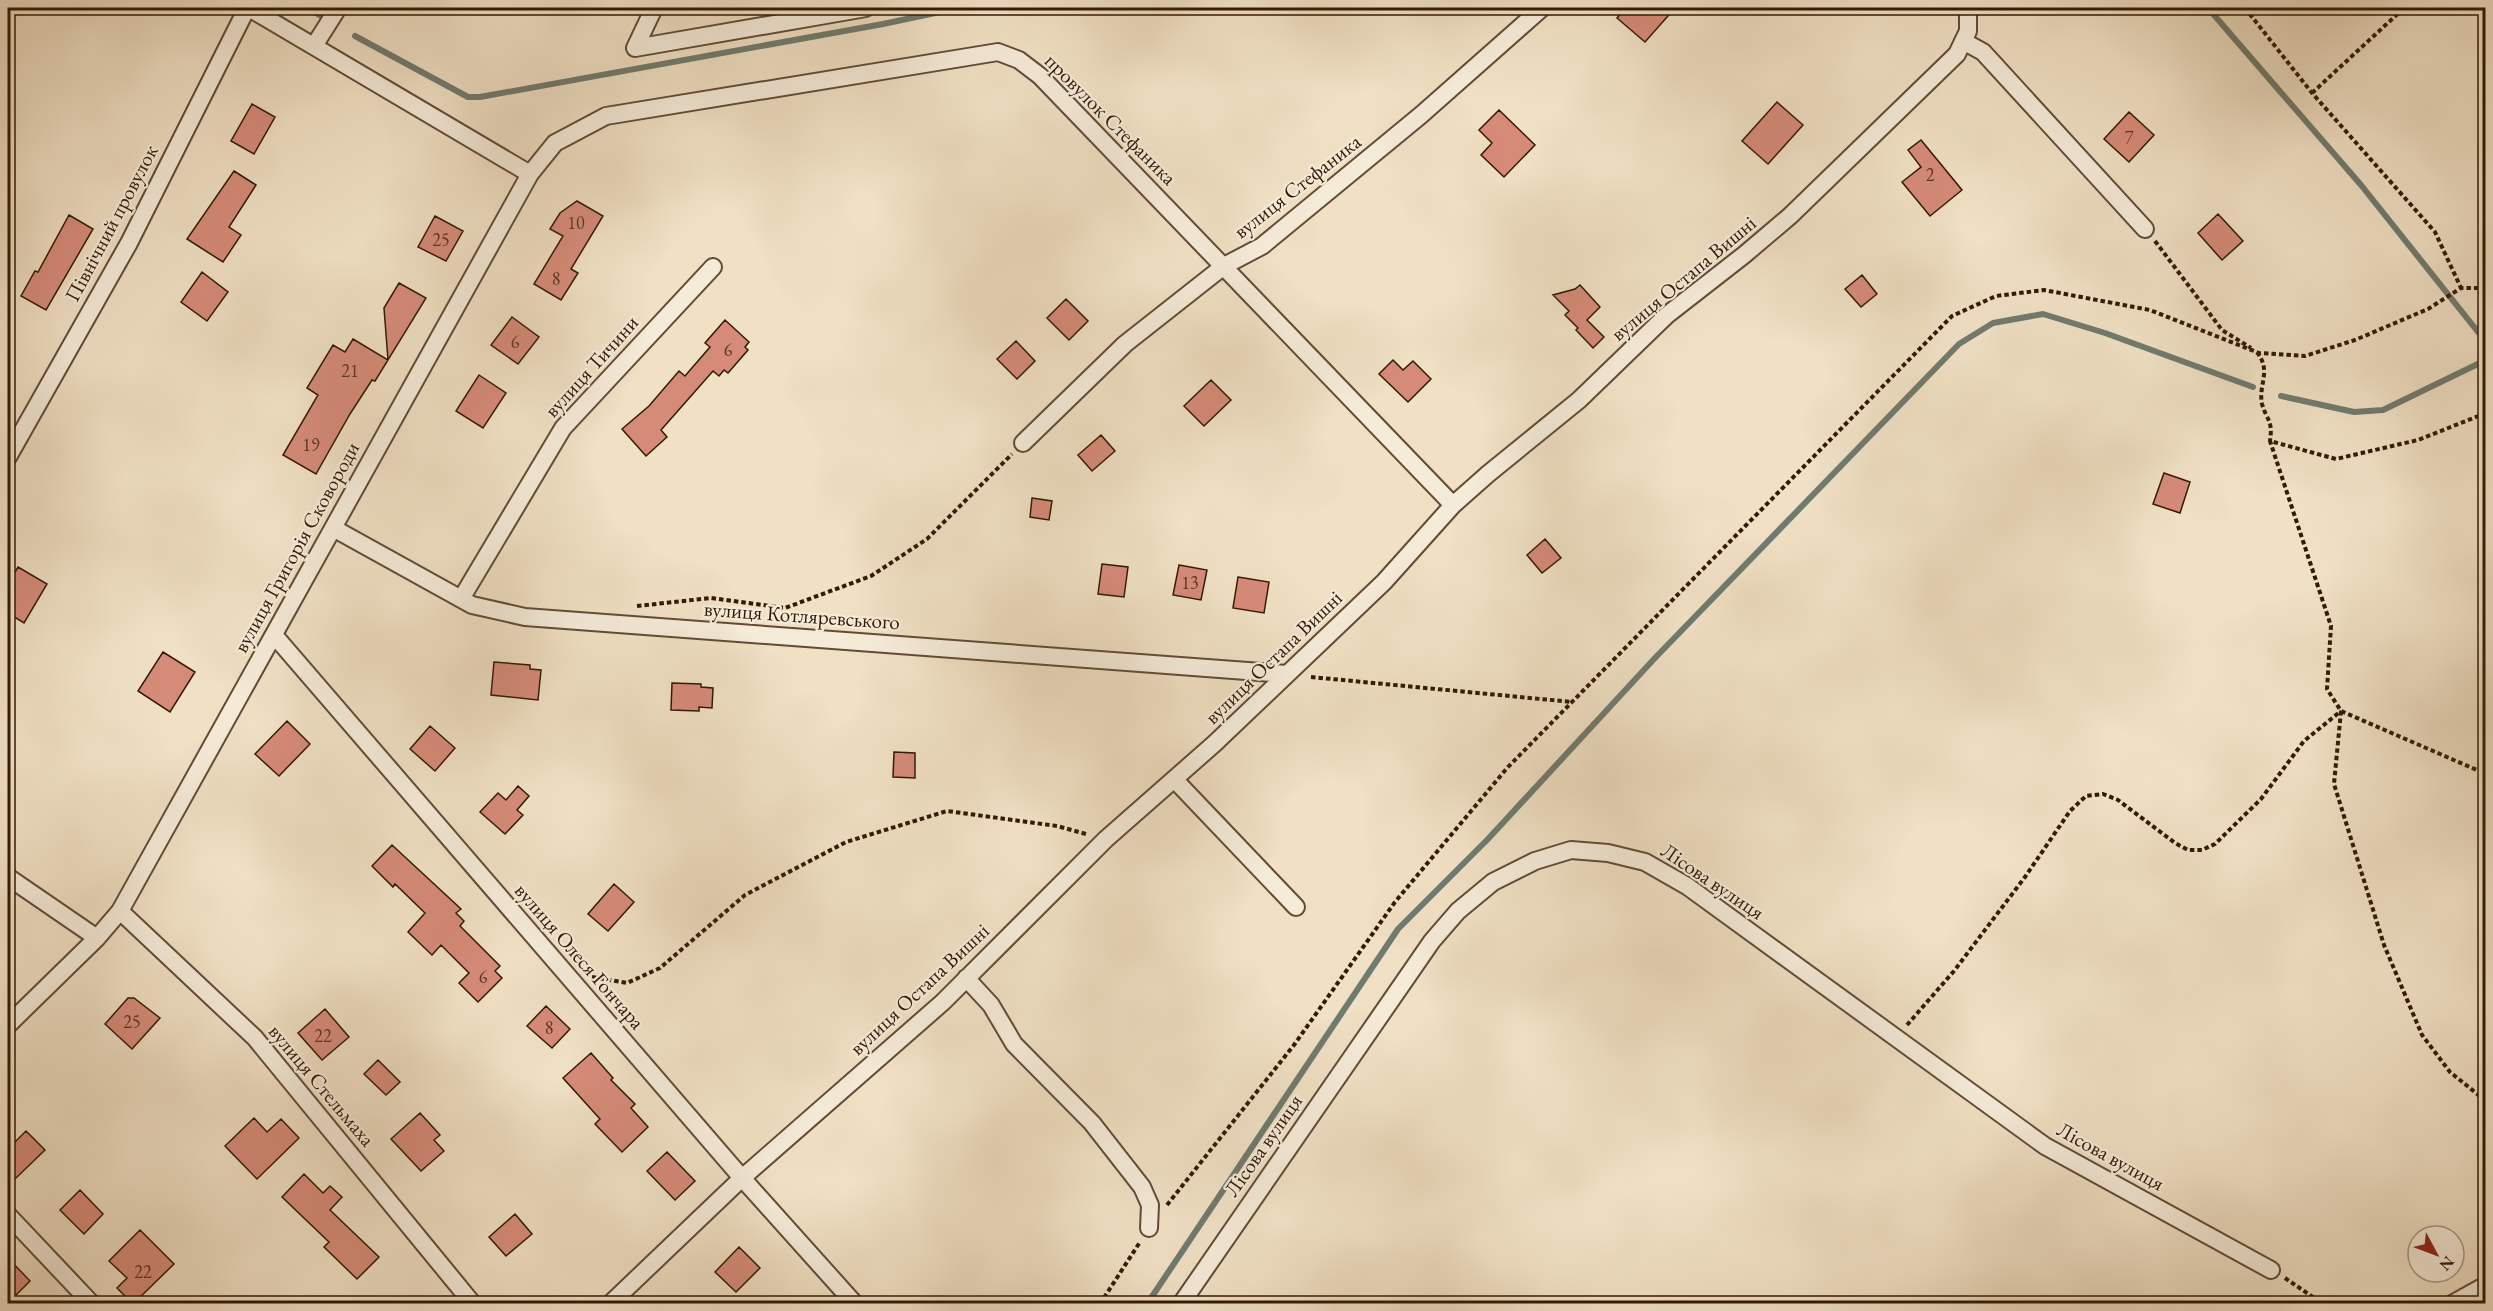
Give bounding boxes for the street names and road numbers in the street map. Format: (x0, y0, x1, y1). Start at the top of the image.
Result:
street label: провулок Стефаника (1039, 47, 1183, 191)
street label: вулиця Стефаника (1228, 127, 1367, 244)
street label: Північний провулок (58, 140, 164, 306)
street label: вулиця Остапа Вишні (1605, 209, 1761, 347)
street label: вулиця Тичини (538, 309, 644, 423)
street label: вулиця Григорія Сковороди (227, 437, 365, 657)
street label: вулиця Остапа Вишні (1198, 584, 1348, 730)
street label: вулиця Котляревського (703, 595, 901, 635)
street label: Лісова вулиця (1656, 837, 1770, 925)
street label: вулиця Олеся Гончара (509, 877, 651, 1035)
street label: вулиця Остапа Вишні (843, 917, 995, 1061)
street label: вулиця Стельмаха (263, 1018, 382, 1152)
street label: Лісова вулиця (1218, 1089, 1308, 1201)
street label: Лісова вулиця (2053, 1115, 2169, 1197)

